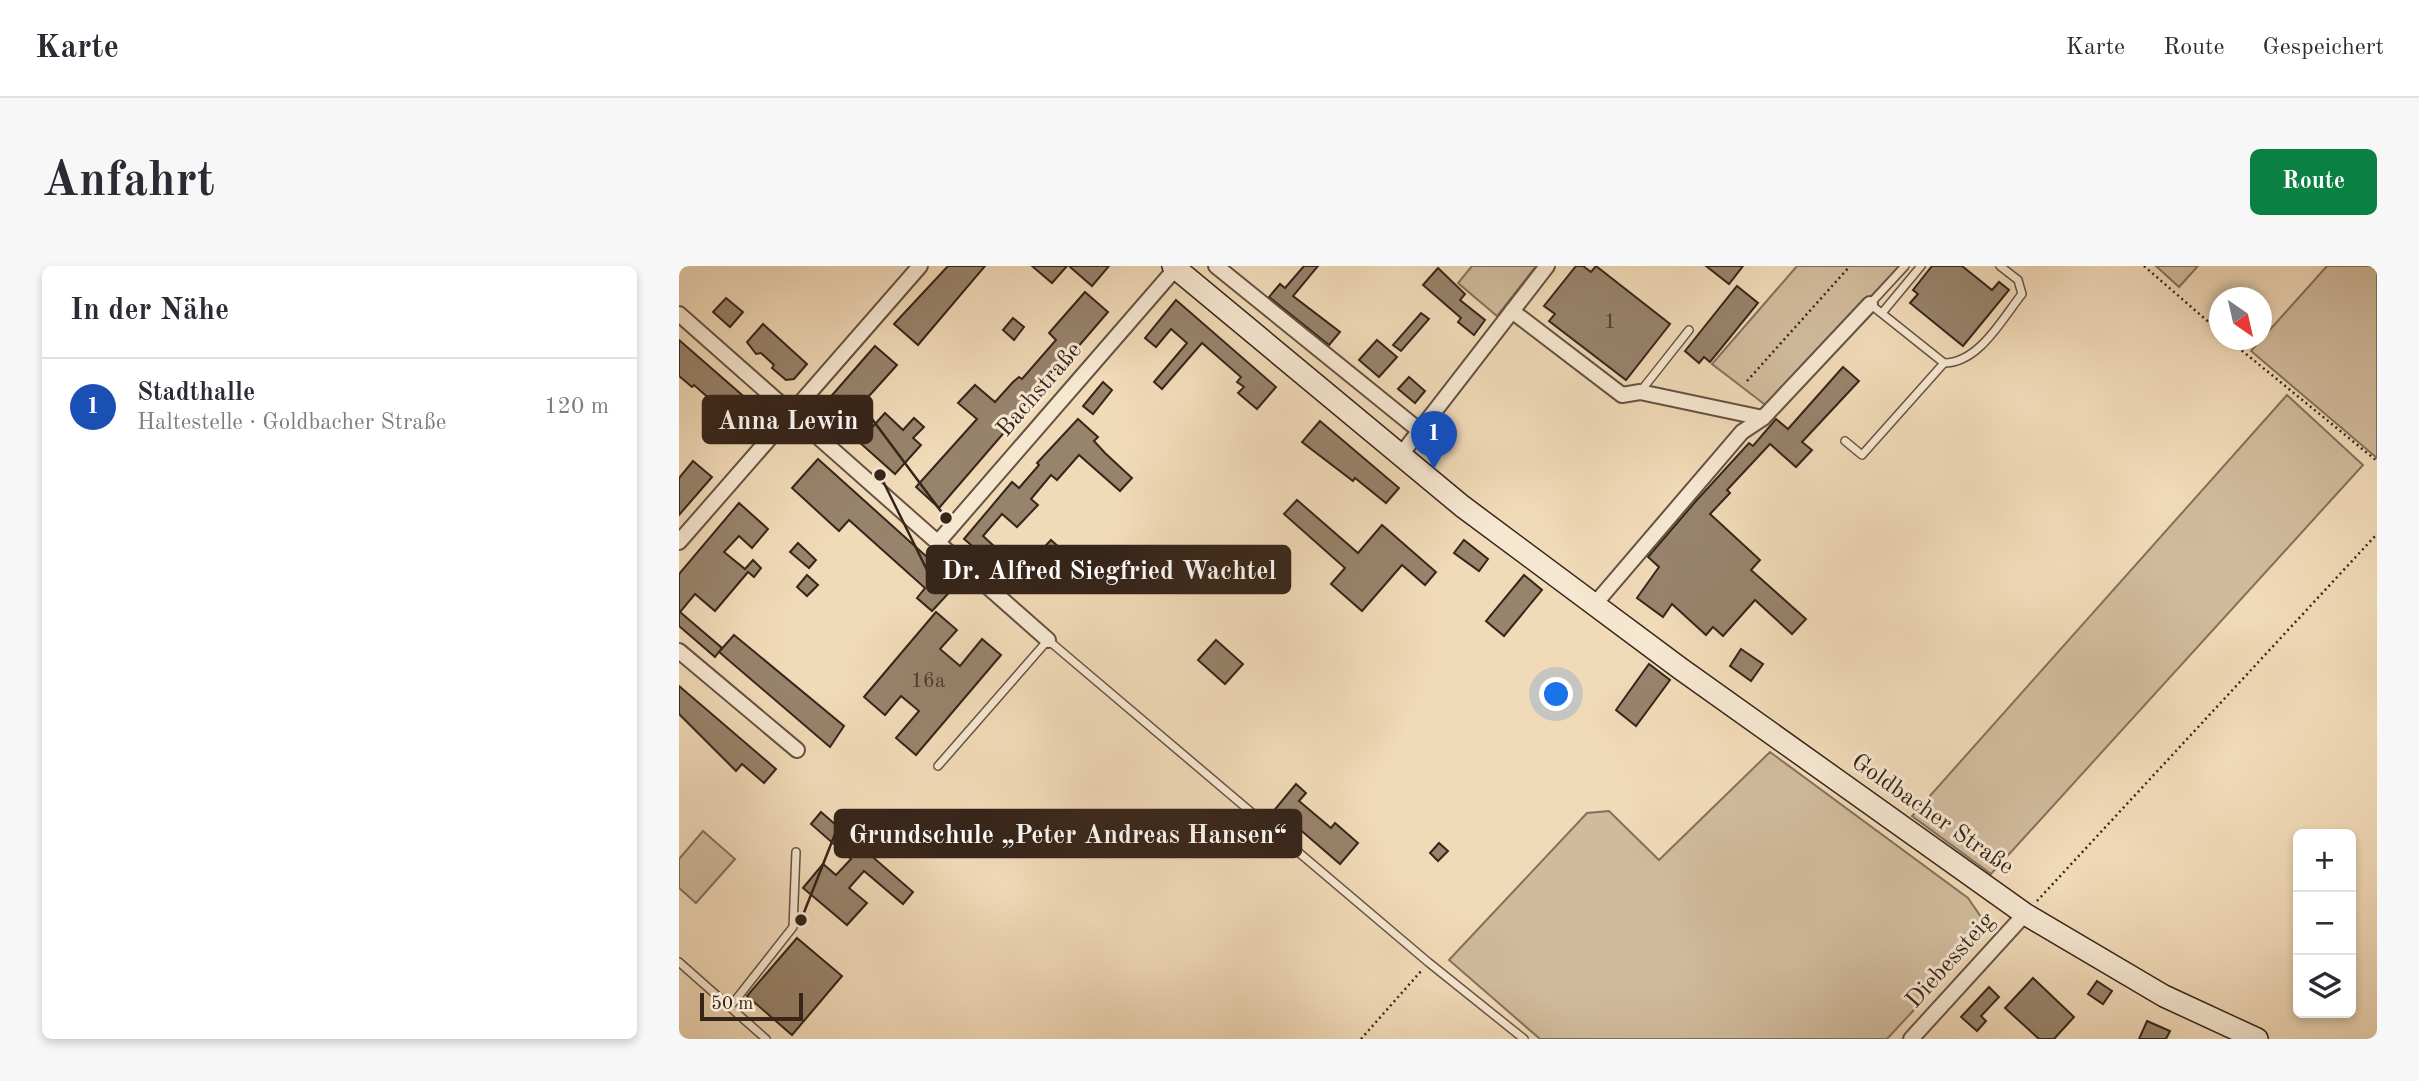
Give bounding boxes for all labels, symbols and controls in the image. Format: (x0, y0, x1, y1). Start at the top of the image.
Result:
text: Karte (35, 32, 119, 65)
text: Karte (2066, 36, 2125, 60)
text: Route (2163, 36, 2225, 60)
text: Gespeichert (2263, 36, 2384, 60)
button: Route (2250, 149, 2377, 215)
text: Anfahrt (42, 158, 215, 207)
north arrow (2209, 287, 2272, 350)
text: In der Nähe (70, 296, 229, 326)
house number: 1 (1604, 312, 1616, 333)
street label: Bachstraße (993, 338, 1087, 442)
text: Stadthalle (137, 380, 255, 406)
text: 1 (86, 395, 100, 418)
text: 120 m (544, 395, 609, 418)
callout: Anna Lewin (703, 396, 872, 443)
text: Anna Lewin (717, 409, 859, 435)
text: Haltestelle · Goldbacher Straße (137, 411, 446, 434)
pin: 1 (1411, 411, 1457, 469)
callout: Dr. Alfred Siegfried Wachtel (927, 546, 1290, 593)
text: Dr. Alfred Siegfried Wachtel (941, 559, 1277, 585)
house number: 16a (911, 671, 945, 692)
your location (1539, 677, 1573, 711)
street label: Goldbacher Straße (1846, 750, 2018, 880)
callout: Grundschule „Peter Andreas Hansen“ (835, 810, 1301, 857)
text: Grundschule „Peter Andreas Hansen“ (849, 823, 1287, 849)
map controls (2293, 829, 2356, 1018)
button: + (2293, 829, 2356, 892)
button: − (2293, 892, 2356, 955)
street label: Diebessteig (1902, 909, 2000, 1013)
button: layers (2293, 955, 2356, 1018)
scale bar (700, 990, 803, 1022)
text: 50 m (711, 995, 753, 1014)

